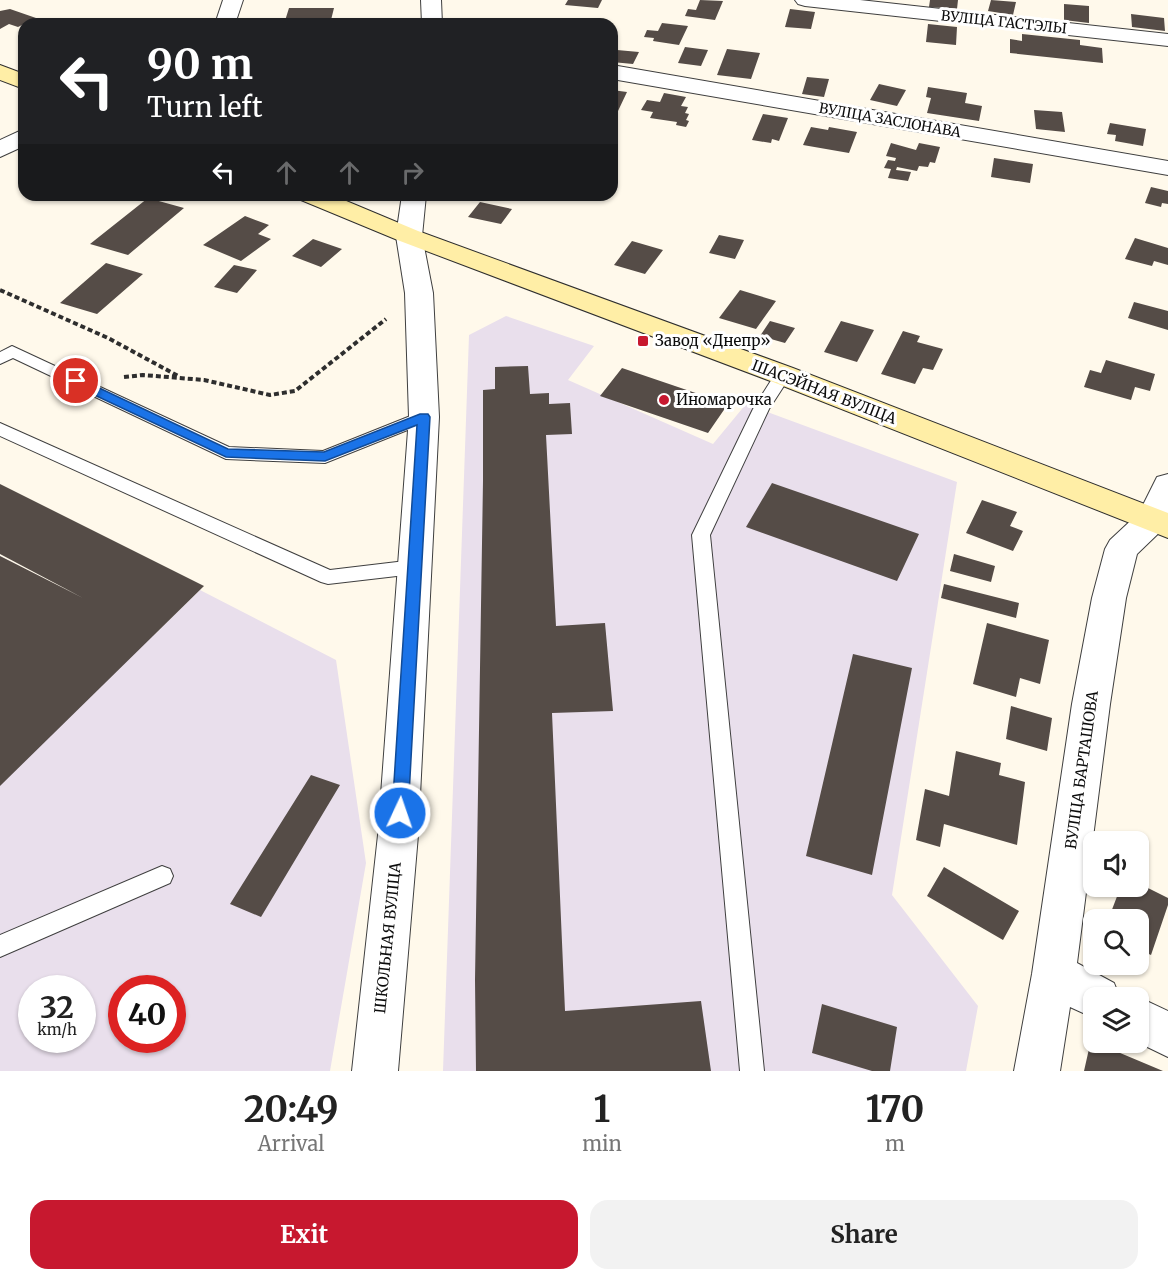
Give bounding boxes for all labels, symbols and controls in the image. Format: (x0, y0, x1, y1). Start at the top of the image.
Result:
street label: ВУЛІЦА ГАСТЭЛЫ (940, 6, 1068, 38)
text: 90 m (147, 38, 253, 90)
icon: left (48, 42, 126, 120)
text: Turn left (147, 90, 262, 124)
street label: ВУЛІЦА ЗАСЛОНАВА (817, 99, 963, 141)
icon: left (207, 156, 240, 189)
icon: ahead (270, 156, 303, 189)
icon: ahead (333, 156, 366, 189)
icon: right (396, 156, 429, 189)
place label: Завод «Днепр» (655, 331, 770, 350)
marker: Завод «Днепр» (636, 334, 650, 348)
street label: ШАСЭЙНАЯ ВУЛІЦА (749, 354, 900, 428)
pin (50, 355, 101, 406)
icon: arrive (59, 364, 92, 397)
place label: Иномарочка (676, 390, 772, 409)
marker: Иномарочка (657, 393, 671, 407)
street label: ВУЛІЦА БАРТАШОВА (1061, 689, 1102, 850)
position arrow (368, 781, 432, 845)
map controls (1083, 831, 1149, 1053)
button: sound (1083, 831, 1149, 897)
street label: ШКОЛЬНАЯ ВУЛІЦА (370, 861, 405, 1015)
button: search (1083, 909, 1149, 975)
speed limit sign: 40 (108, 975, 186, 1053)
button: layers (1083, 987, 1149, 1053)
text: 32 (40, 988, 74, 1026)
text: km/h (37, 1020, 77, 1039)
text: 20:49 (244, 1087, 338, 1132)
text: 1 (594, 1087, 610, 1132)
text: 170 (865, 1087, 924, 1132)
text: Arrival (258, 1131, 324, 1156)
text: min (582, 1131, 622, 1156)
text: m (885, 1131, 905, 1156)
button: Exit (30, 1200, 578, 1269)
button: Share (590, 1200, 1138, 1269)

